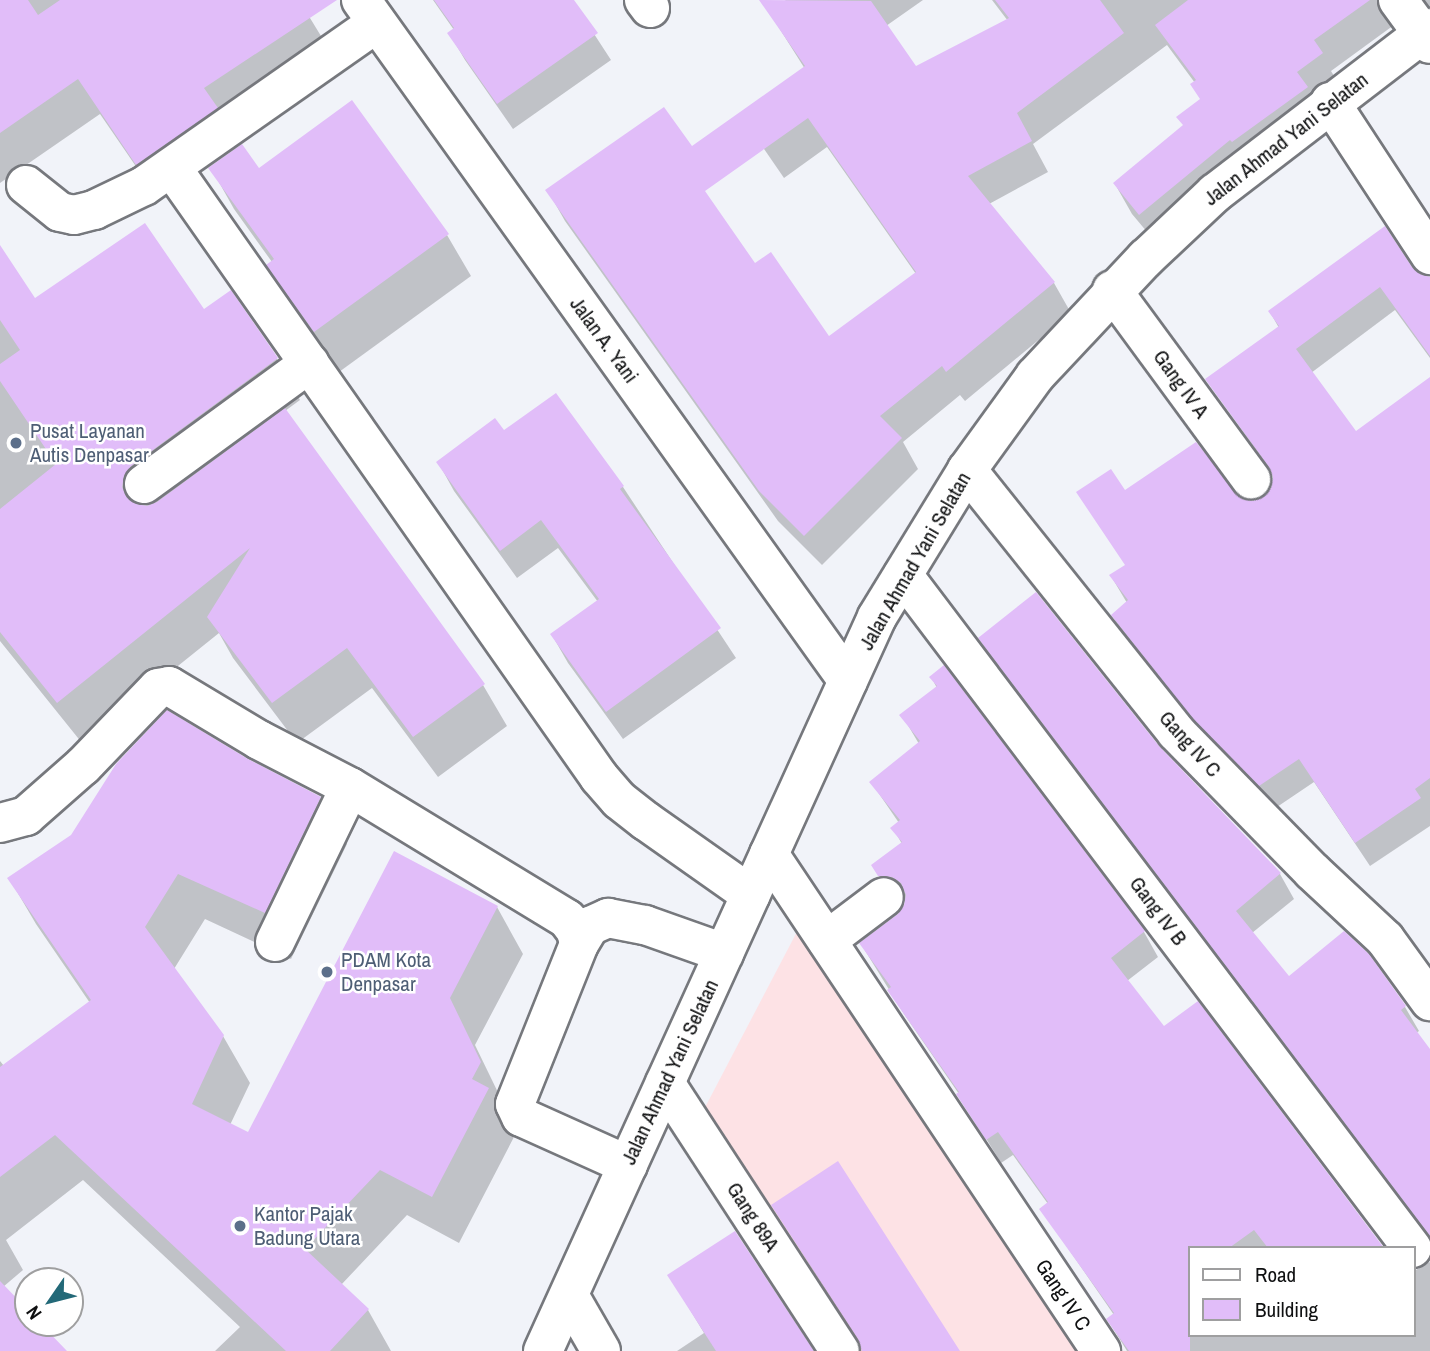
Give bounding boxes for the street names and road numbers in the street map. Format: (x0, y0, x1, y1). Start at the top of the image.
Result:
street label: Jalan Ahmad Yani Selatan (1198, 67, 1374, 211)
street label: Jalan A. Yani (564, 292, 644, 388)
street label: Gang IV A (1147, 344, 1215, 424)
street label: Jalan Ahmad Yani Selatan (853, 467, 977, 655)
street label: Gang IV C (1154, 706, 1226, 782)
street label: Gang IV B (1124, 872, 1192, 950)
street label: Jalan Ahmad Yani Selatan (616, 975, 724, 1169)
street label: Gang 89A (721, 1178, 785, 1256)
street label: Gang IV C (1030, 1255, 1096, 1335)

